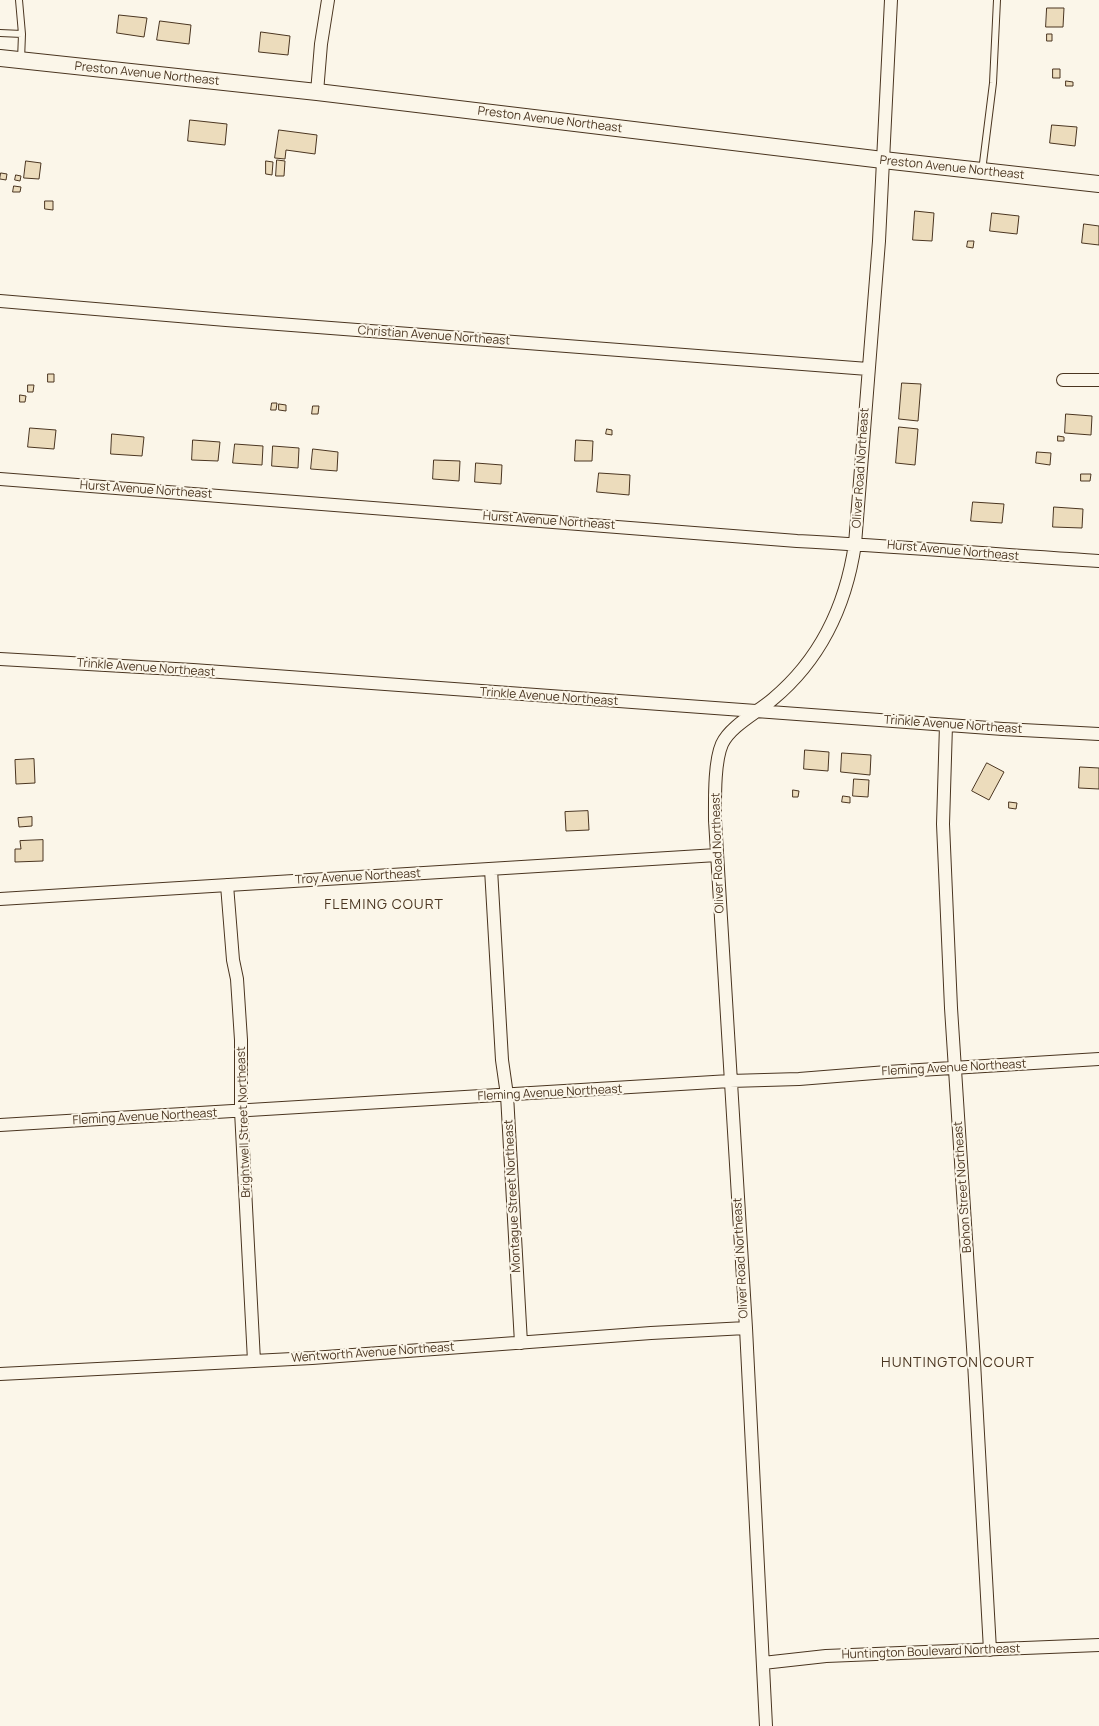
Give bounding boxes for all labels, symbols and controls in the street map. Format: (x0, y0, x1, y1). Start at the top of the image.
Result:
street label: Preston Avenue Northeast (74, 59, 220, 89)
street label: Preston Avenue Northeast (477, 104, 623, 136)
street label: Preston Avenue Northeast (879, 153, 1025, 183)
street label: Christian Avenue Northeast (357, 323, 511, 349)
street label: Oliver Road Northeast (850, 407, 872, 529)
street label: Hurst Avenue Northeast (79, 478, 213, 502)
street label: Hurst Avenue Northeast (482, 509, 616, 533)
street label: Hurst Avenue Northeast (886, 538, 1020, 564)
street label: Trinkle Avenue Northeast (76, 656, 216, 680)
street label: Trinkle Avenue Northeast (479, 685, 619, 709)
street label: Trinkle Avenue Northeast (883, 713, 1023, 737)
street label: Oliver Road Northeast (709, 792, 727, 914)
street label: Troy Avenue Northeast (295, 867, 421, 887)
district label: FLEMING COURT (323, 897, 445, 913)
street label: Brightwell Street Northeast (234, 1046, 254, 1198)
street label: Fleming Avenue Northeast (881, 1057, 1027, 1079)
street label: Fleming Avenue Northeast (477, 1082, 623, 1104)
street label: Fleming Avenue Northeast (72, 1106, 218, 1128)
street label: Montague Street Northeast (502, 1119, 524, 1273)
street label: Bohon Street Northeast (951, 1121, 975, 1253)
street label: Oliver Road Northeast (731, 1197, 751, 1319)
street label: Wentworth Avenue Northeast (291, 1340, 455, 1366)
district label: HUNTINGTON COURT (879, 1355, 1037, 1371)
street label: Huntington Boulevard Northeast (841, 1642, 1021, 1662)

